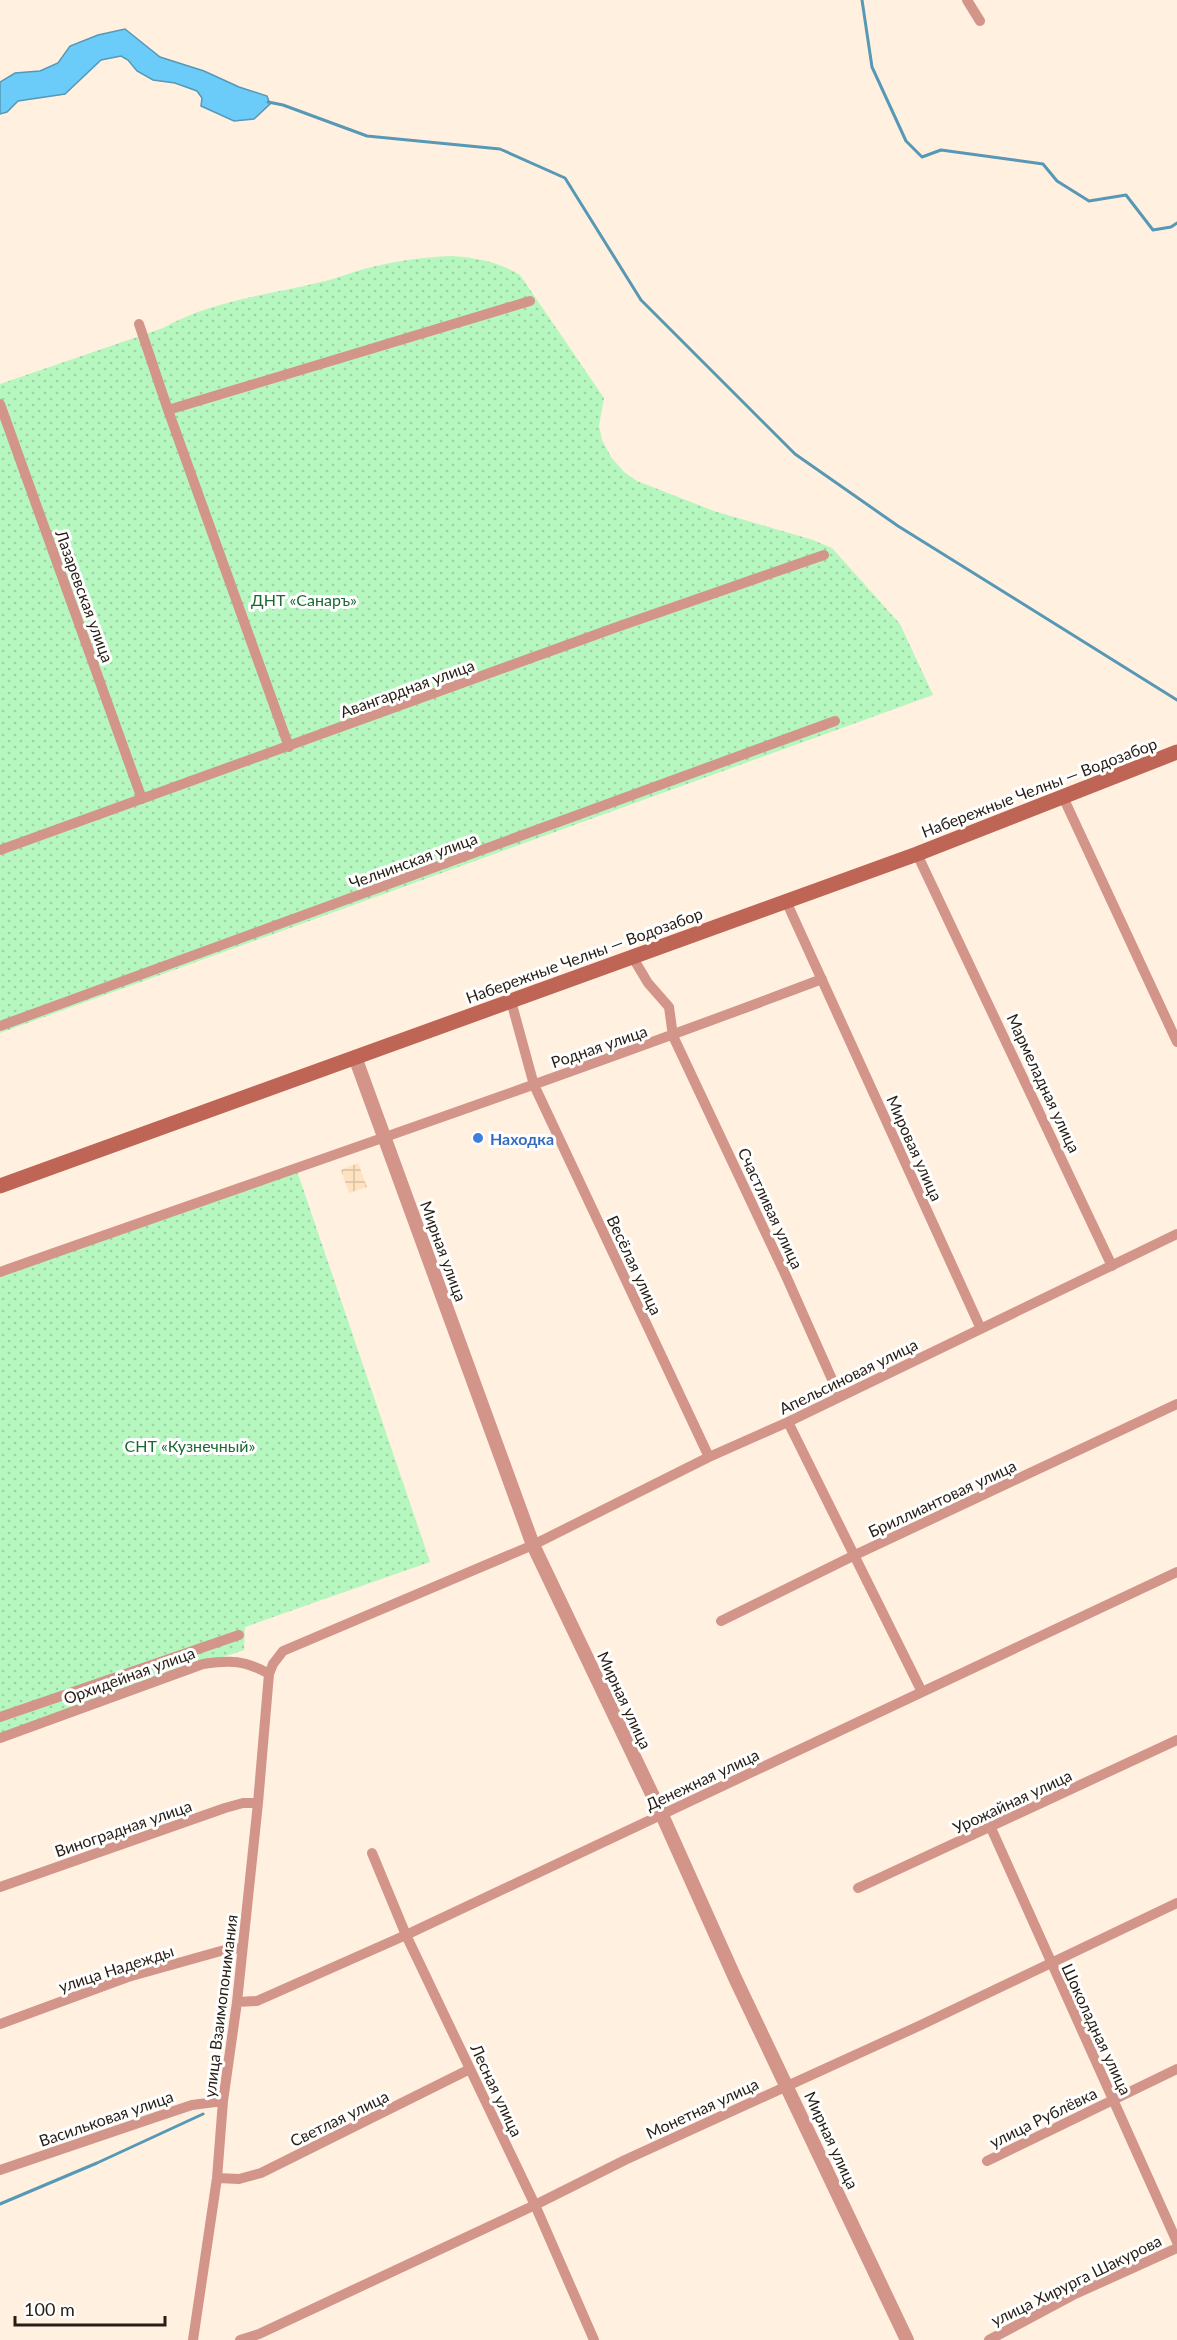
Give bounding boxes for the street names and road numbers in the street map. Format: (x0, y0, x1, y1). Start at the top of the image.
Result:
street label: Лазаревская улица (52, 526, 118, 665)
street label: Авангардная улица (337, 655, 477, 721)
street label: Набережные Челны — Водозабор (919, 733, 1159, 841)
street label: Челнинская улица (346, 828, 480, 892)
street label: Набережные Челны — Водозабор (463, 903, 705, 1007)
street label: Мармеладная улица (1003, 1011, 1085, 1155)
street label: Родная улица (548, 1021, 650, 1071)
street label: Мировая улица (883, 1092, 947, 1204)
street label: Счастливая улица (735, 1144, 807, 1272)
street label: Мирная улица (417, 1198, 471, 1304)
street label: Весёлая улица (604, 1212, 666, 1318)
street label: Апельсиновая улица (776, 1334, 920, 1418)
street label: Бриллиантовая улица (865, 1455, 1019, 1541)
street label: Орхидейная улица (61, 1642, 197, 1708)
street label: Мирная улица (594, 1648, 656, 1752)
street label: Денежная улица (642, 1744, 762, 1814)
street label: Урожайная улица (950, 1765, 1074, 1837)
street label: Виноградная улица (52, 1796, 194, 1860)
street label: улица Взаимопонимания (199, 1913, 241, 2099)
street label: улица Надежды (56, 1940, 176, 1996)
street label: Шоколадная улица (1058, 1960, 1136, 2098)
street label: Лесная улица (467, 2040, 527, 2139)
street label: Монетная улица (643, 2074, 761, 2142)
street label: улица Рублёвка (986, 2083, 1100, 2151)
street label: Васильковая улица (36, 2086, 176, 2150)
street label: Светлая улица (287, 2086, 391, 2150)
street label: Мирная улица (801, 2088, 863, 2192)
street label: улица Хирурга Шакурова (988, 2230, 1164, 2330)

